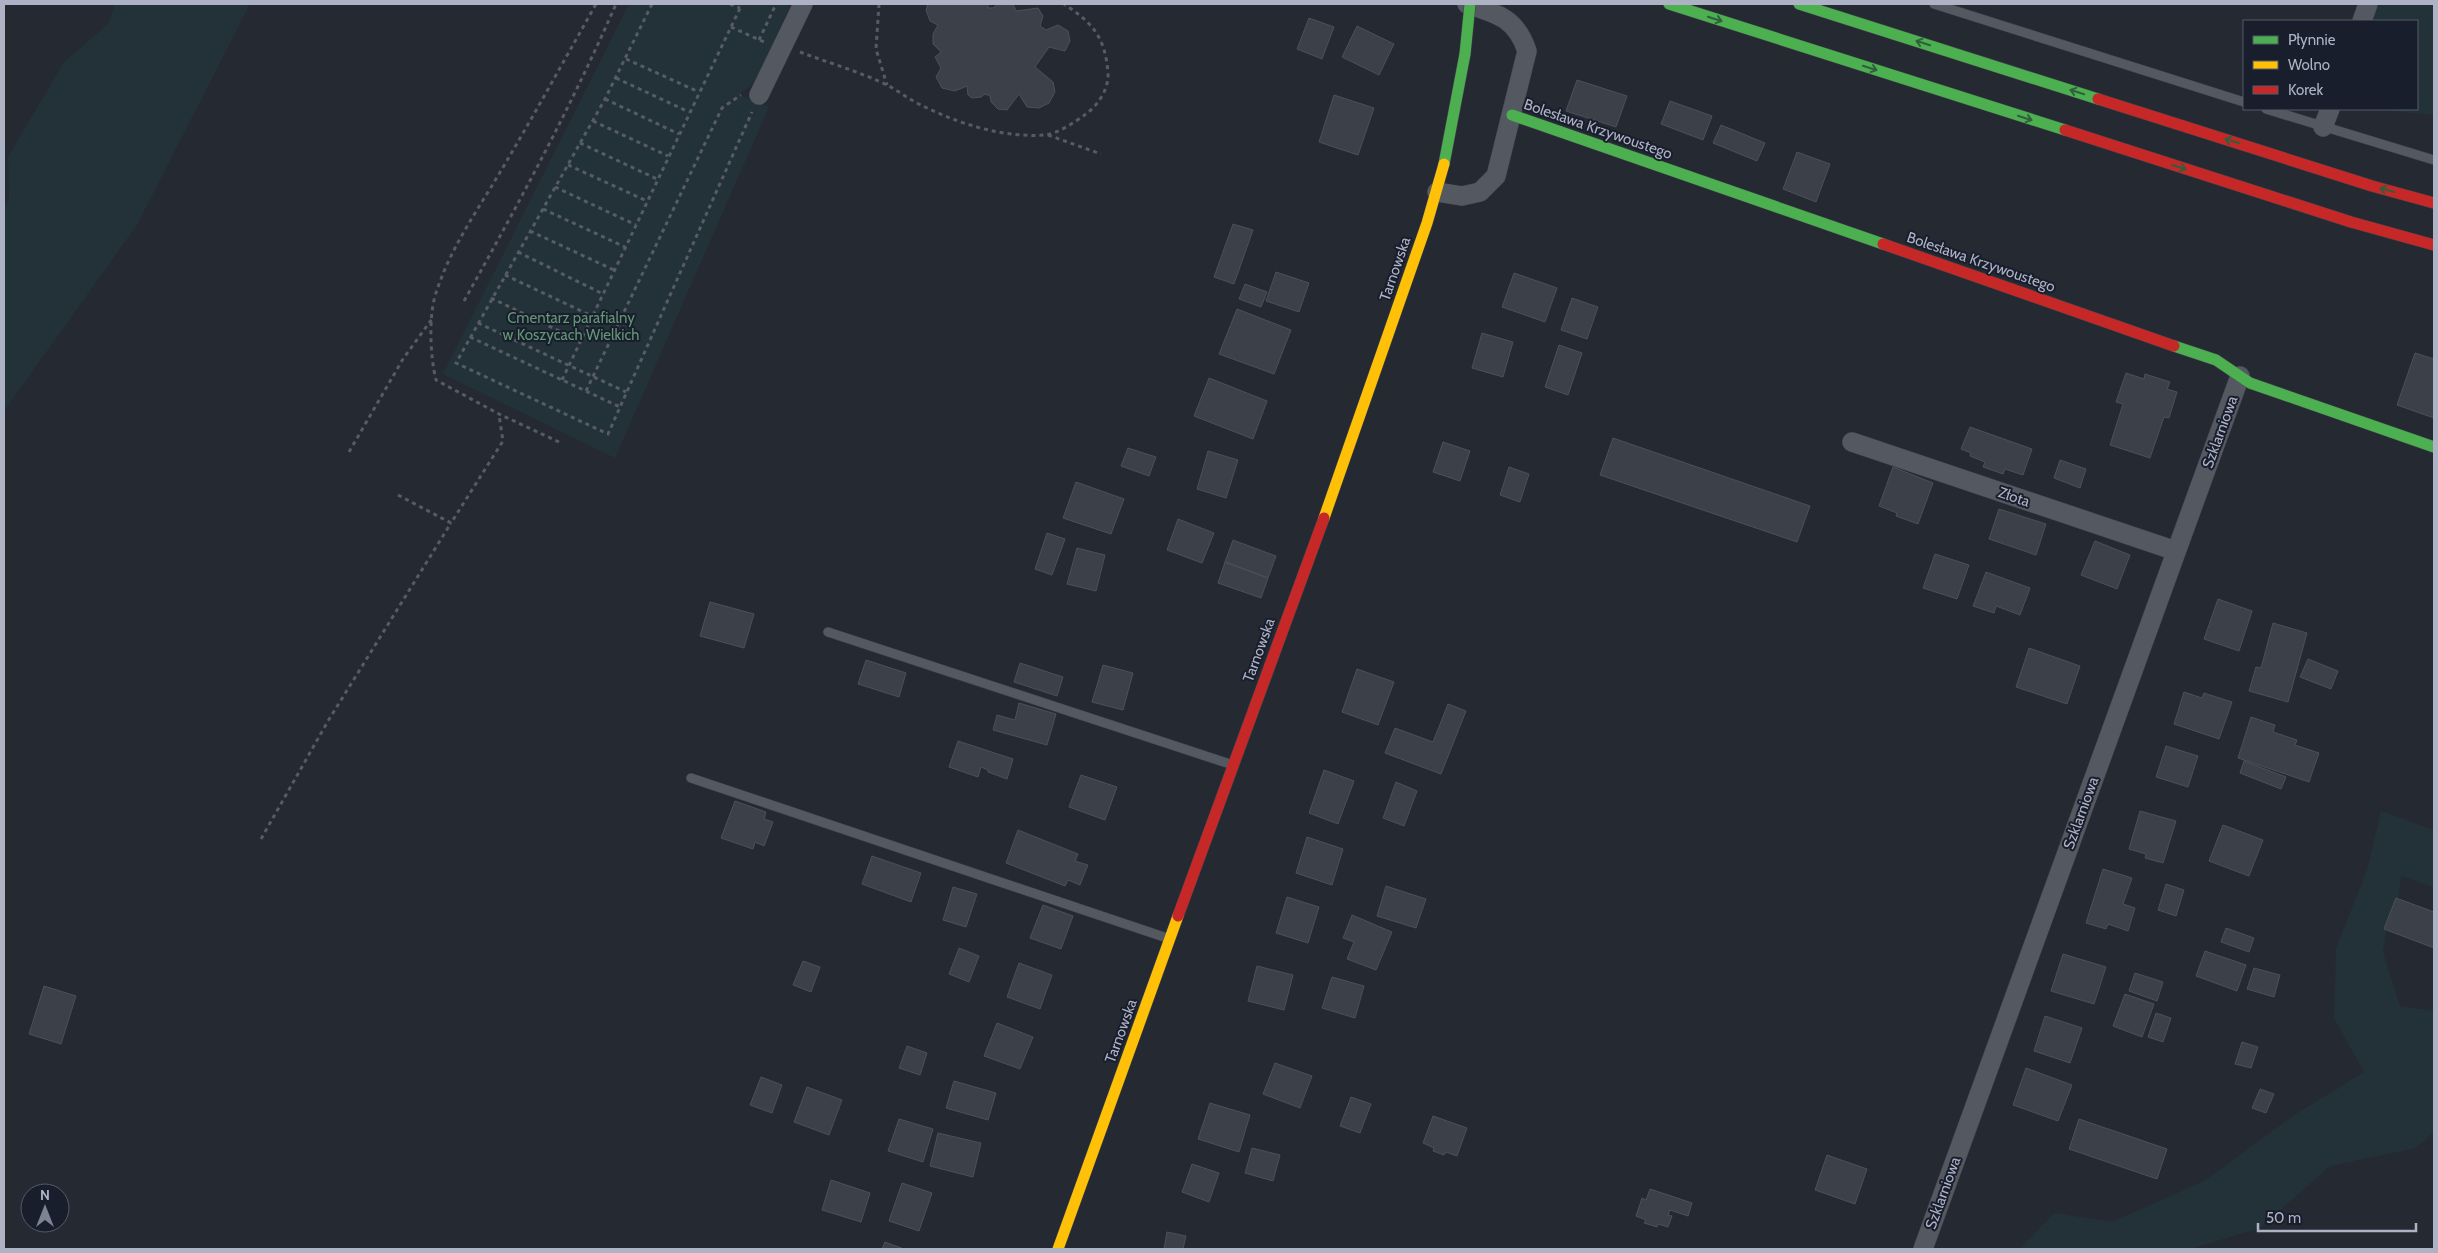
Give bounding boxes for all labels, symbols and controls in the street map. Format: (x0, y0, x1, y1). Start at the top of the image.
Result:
one-way arrow (1707, 14, 1723, 24)
legend (2243, 20, 2418, 110)
text: Płynnie (2288, 31, 2336, 49)
one-way arrow (1915, 38, 1931, 47)
text: Wolno (2288, 56, 2330, 74)
one-way arrow (1861, 64, 1877, 74)
text: Korek (2288, 81, 2323, 99)
one-way arrow (2070, 87, 2086, 97)
street label: Bolesława Krzywoustego (1521, 95, 1675, 163)
one-way arrow (2016, 113, 2032, 123)
one-way arrow (2225, 136, 2241, 146)
one-way arrow (2171, 163, 2187, 173)
one-way arrow (2380, 185, 2396, 194)
street label: Bolesława Krzywoustego (1904, 228, 2058, 296)
street label: Tarnowska (1376, 234, 1415, 303)
park label: Cmentarz parafialny w Koszycach Wielkich (503, 309, 639, 344)
street label: Szklarniowa (2199, 393, 2242, 471)
street label: Złota (1996, 483, 2033, 511)
street label: Tarnowska (1239, 615, 1279, 684)
street label: Szklarniowa (2060, 774, 2103, 852)
street label: Tarnowska (1101, 996, 1141, 1065)
street label: Szklarniowa (1922, 1154, 1965, 1232)
north arrow (20, 1183, 70, 1233)
text: N (40, 1186, 50, 1204)
scale bar (2258, 1200, 2416, 1232)
text: 50 m (2266, 1209, 2301, 1227)

